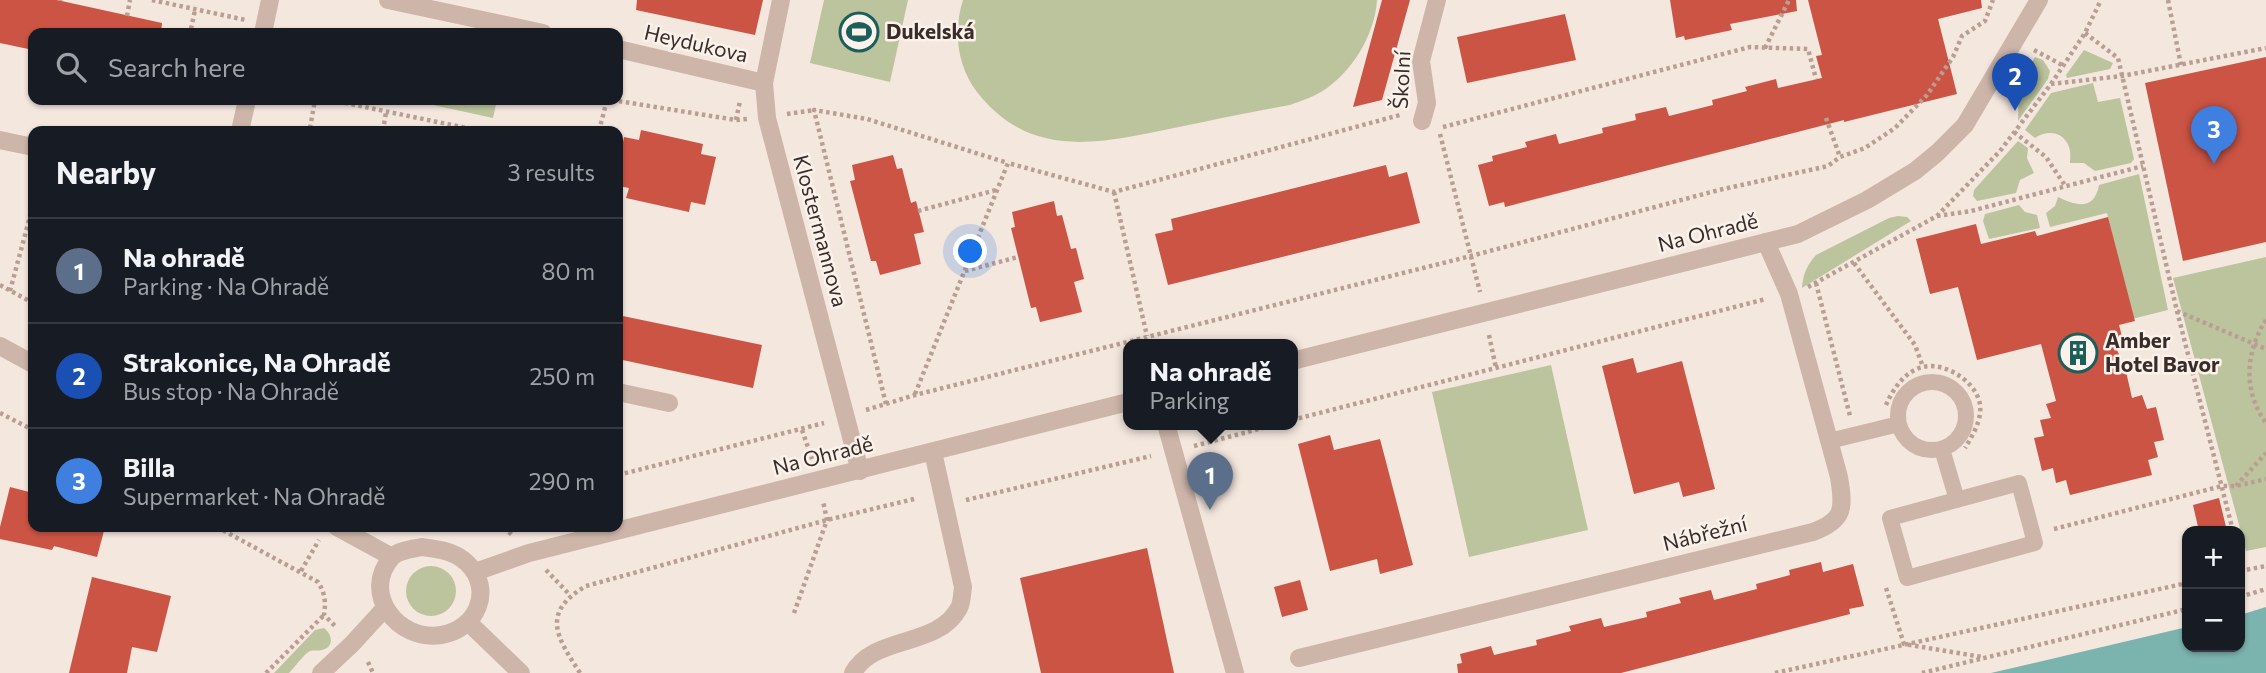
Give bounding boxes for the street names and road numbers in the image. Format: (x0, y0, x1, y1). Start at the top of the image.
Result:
street label: Heydukova (642, 18, 751, 67)
street label: Školní (1386, 49, 1415, 110)
street label: Klostermannova (789, 152, 854, 309)
street label: Na Ohradě (1655, 207, 1760, 256)
street label: Na Ohradě (770, 430, 875, 479)
street label: Nábřežní (1660, 510, 1750, 555)

